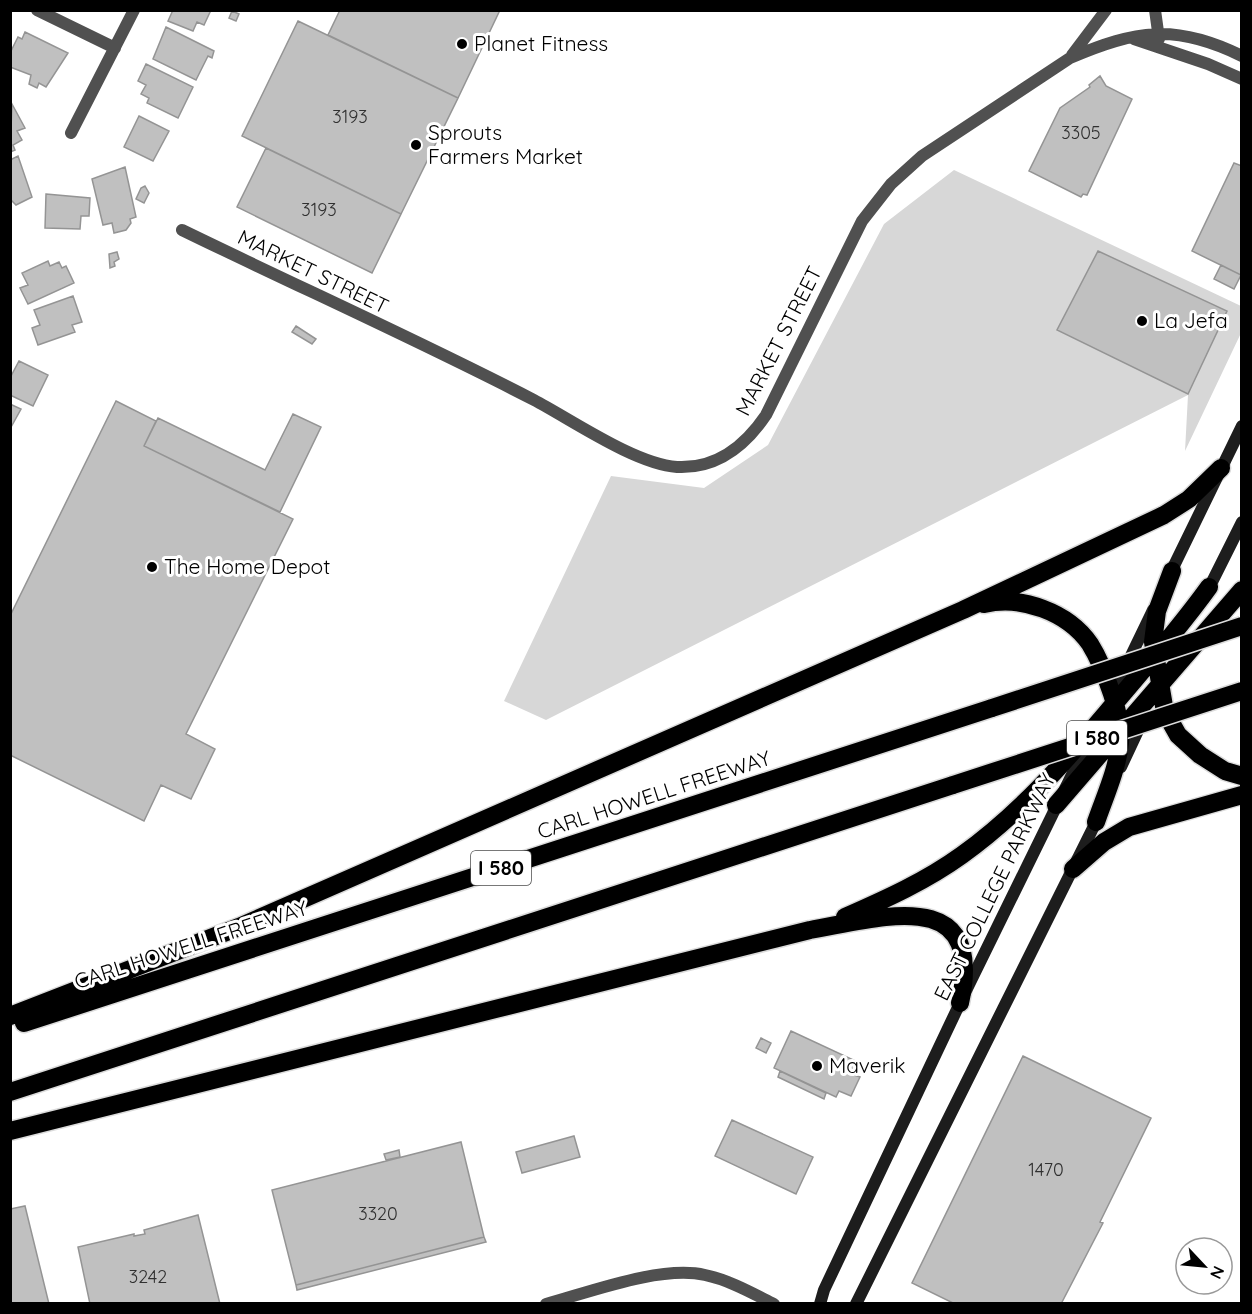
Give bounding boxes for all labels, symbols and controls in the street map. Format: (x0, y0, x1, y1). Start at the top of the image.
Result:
place label: Planet Fitness (474, 30, 608, 56)
marker: Planet Fitness (455, 37, 469, 51)
house number: 3193 (332, 105, 368, 128)
place label: Sprouts Farmers Market (428, 119, 583, 169)
house number: 3305 (1061, 121, 1101, 144)
marker: Sprouts Farmers Market (409, 138, 423, 152)
house number: 3193 (301, 198, 337, 221)
street label: MARKET STREET (234, 223, 393, 319)
street label: MARKET STREET (729, 261, 827, 420)
place label: La Jefa (1154, 307, 1228, 333)
marker: La Jefa (1135, 314, 1149, 328)
place label: The Home Depot (164, 553, 330, 579)
marker: The Home Depot (145, 560, 159, 574)
road number: I 580 (1067, 721, 1127, 755)
street label: CARL HOWELL FREEWAY (534, 744, 774, 844)
street label: EAST COLLEGE PARKWAY (928, 768, 1061, 1004)
road number: I 580 (471, 851, 531, 885)
street label: CARL HOWELL FREEWAY (71, 894, 311, 994)
place label: Maverik (829, 1052, 906, 1078)
marker: Maverik (810, 1059, 824, 1073)
house number: 1470 (1028, 1158, 1064, 1181)
house number: 3320 (358, 1202, 398, 1225)
north arrow (1174, 1236, 1234, 1296)
text: N (1206, 1263, 1229, 1282)
house number: 3242 (129, 1265, 167, 1288)

